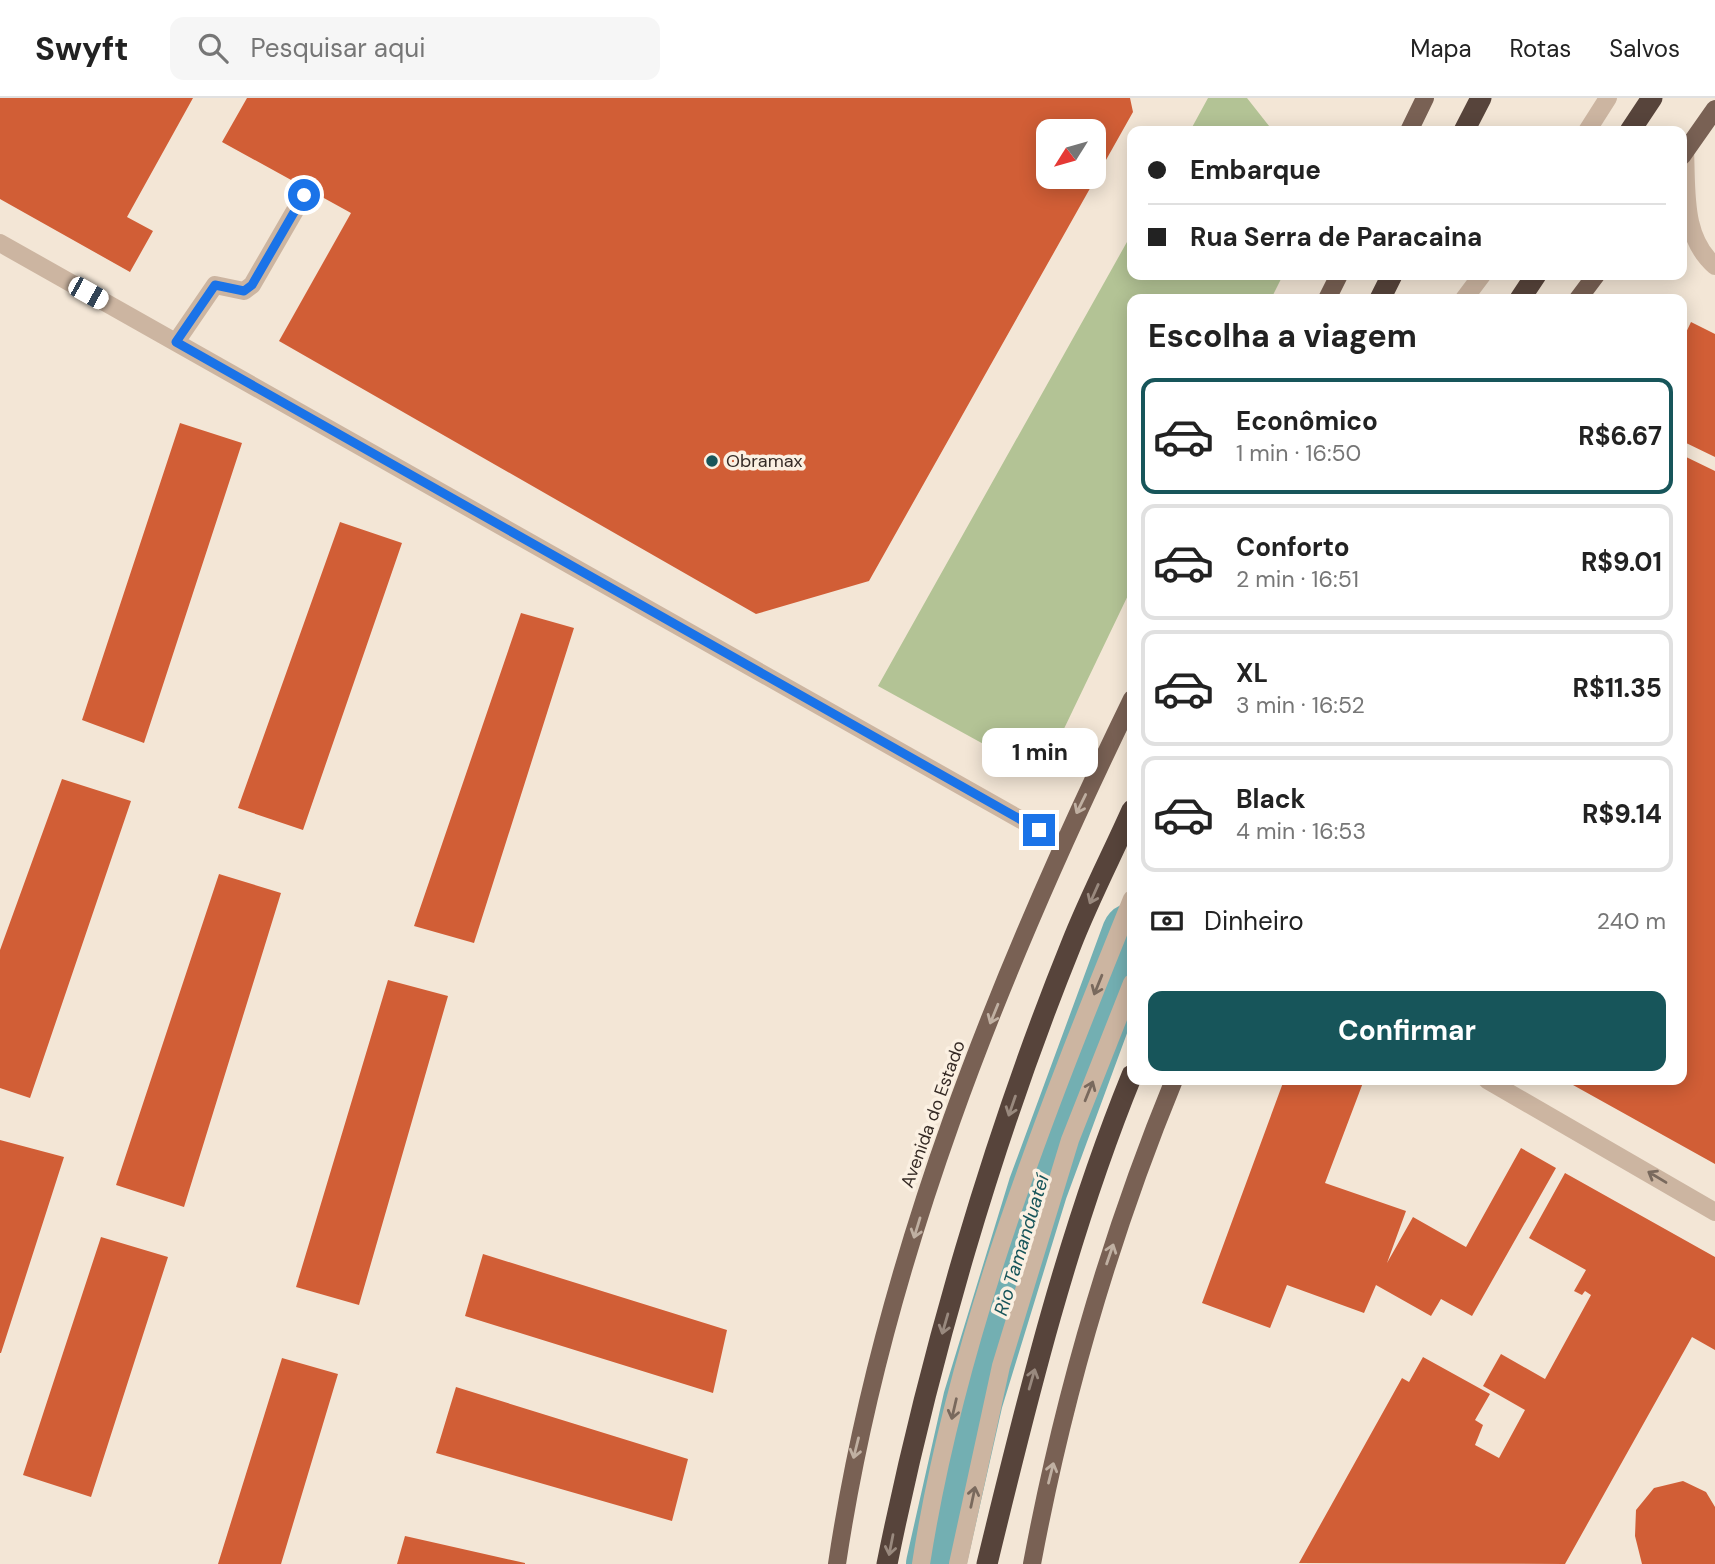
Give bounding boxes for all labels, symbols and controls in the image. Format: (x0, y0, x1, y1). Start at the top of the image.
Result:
search box (170, 17, 660, 80)
text: Swyft (35, 27, 128, 70)
icon: search (194, 29, 232, 67)
text: Pesquisar aqui (250, 31, 425, 65)
text: Mapa (1410, 33, 1472, 64)
text: Rotas (1510, 33, 1571, 64)
text: Salvos (1609, 33, 1680, 64)
north arrow (1036, 119, 1106, 189)
map controls (1036, 119, 1106, 189)
text: Embarque (1190, 153, 1321, 187)
route start (288, 179, 320, 211)
text: Rua Serra de Paracaina (1190, 220, 1482, 254)
car (65, 274, 112, 312)
text: Escolha a viagem (1148, 315, 1417, 357)
text: Econômico (1236, 404, 1378, 438)
icon: car (1152, 405, 1215, 468)
text: R$6.67 (1578, 419, 1662, 453)
text: 1 min · 16:50 (1236, 438, 1361, 468)
place label: Obramax (726, 449, 802, 473)
marker: Obramax (704, 453, 720, 469)
text: Conforto (1236, 530, 1350, 564)
icon: car (1152, 531, 1215, 594)
text: R$9.01 (1581, 545, 1662, 579)
text: 2 min · 16:51 (1236, 564, 1359, 594)
text: XL (1236, 656, 1268, 690)
icon: car (1152, 657, 1215, 720)
text: R$11.35 (1573, 671, 1662, 705)
text: 3 min · 16:52 (1236, 690, 1365, 720)
callout: 1 min (981, 728, 1097, 778)
text: 1 min (1012, 737, 1068, 767)
text: Black (1236, 782, 1306, 816)
icon: car (1152, 783, 1215, 846)
one-way arrow (1074, 793, 1087, 814)
text: R$9.14 (1582, 797, 1662, 831)
route end (1023, 814, 1055, 846)
text: 4 min · 16:53 (1236, 816, 1366, 846)
one-way arrow (1087, 883, 1100, 904)
icon: cash (1148, 902, 1186, 940)
text: Dinheiro (1204, 904, 1304, 938)
text: 240 m (1597, 906, 1666, 936)
one-way arrow (1090, 974, 1103, 996)
button: Confirmar (1148, 991, 1666, 1071)
one-way arrow (986, 1003, 999, 1025)
street label: Avenida do Estado (895, 1037, 971, 1191)
one-way arrow (1084, 1080, 1097, 1102)
one-way arrow (1005, 1095, 1017, 1117)
one-way arrow (1647, 1169, 1667, 1183)
water label: Rio Tamanduateí (988, 1170, 1055, 1319)
one-way arrow (909, 1217, 922, 1239)
one-way arrow (1105, 1243, 1118, 1265)
one-way arrow (937, 1312, 950, 1334)
one-way arrow (1027, 1368, 1040, 1390)
one-way arrow (947, 1397, 961, 1420)
one-way arrow (849, 1436, 862, 1458)
one-way arrow (1045, 1462, 1058, 1485)
one-way arrow (966, 1486, 980, 1509)
one-way arrow (884, 1533, 897, 1556)

